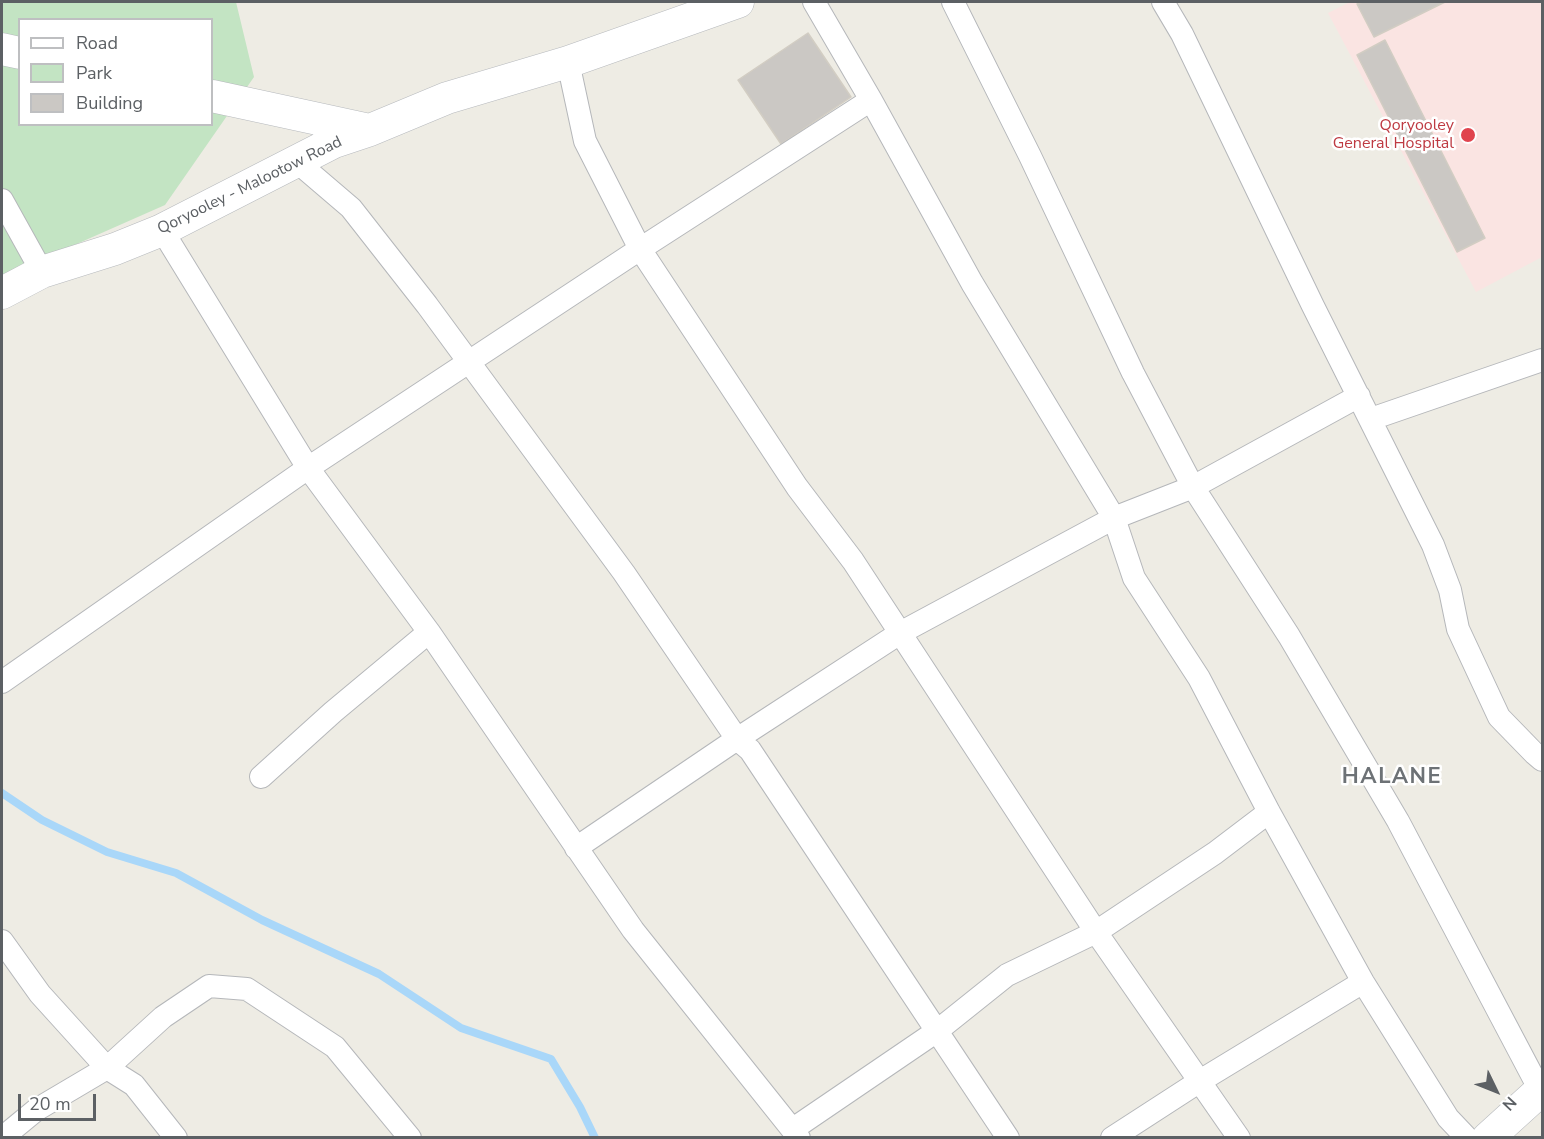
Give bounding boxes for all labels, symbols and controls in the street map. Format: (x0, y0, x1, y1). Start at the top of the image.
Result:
legend (18, 18, 213, 126)
text: Road (76, 31, 118, 55)
text: Park (76, 61, 112, 85)
text: Building (76, 91, 143, 115)
place label: Qoryooley General Hospital (1333, 116, 1454, 154)
marker: Qoryooley General Hospital (1459, 126, 1477, 144)
street label: Qoryooley - Malootow Road (154, 133, 346, 239)
district label: HALANE (1342, 765, 1442, 791)
north arrow (1466, 1061, 1526, 1121)
scale bar (21, 1082, 99, 1120)
text: N (1497, 1091, 1521, 1115)
text: 20 m (29, 1092, 71, 1116)

